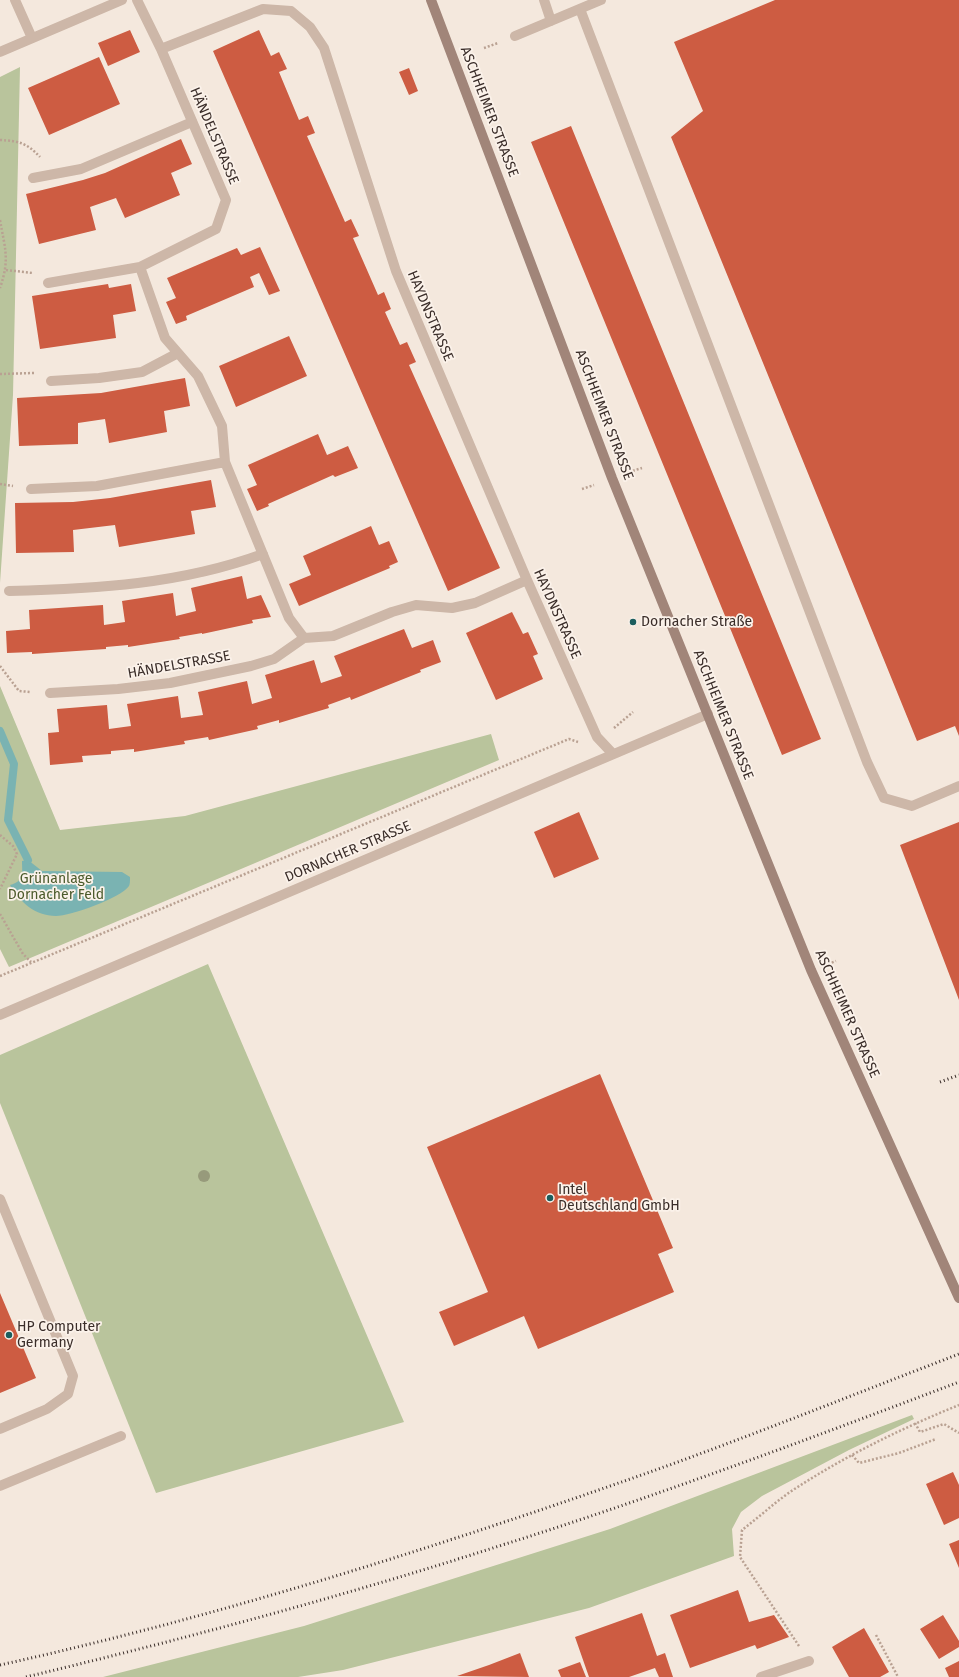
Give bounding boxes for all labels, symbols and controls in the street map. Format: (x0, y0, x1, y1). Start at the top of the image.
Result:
street label: ASCHHEIMER STRASSE (456, 44, 522, 180)
street label: HÄNDELSTRASSE (186, 85, 242, 187)
street label: HAYDNSTRASSE (403, 268, 457, 364)
street label: ASCHHEIMER STRASSE (571, 347, 637, 483)
street label: HAYDNSTRASSE (530, 566, 584, 662)
place label: Dornacher Straße (641, 614, 752, 630)
marker: Dornacher Straße (628, 617, 638, 627)
street label: HÄNDELSTRASSE (126, 648, 232, 682)
street label: ASCHHEIMER STRASSE (689, 648, 757, 782)
street label: DORNACHER STRASSE (282, 818, 414, 886)
park label: Grünanlage Dornacher Feld (8, 871, 104, 904)
street label: ASCHHEIMER STRASSE (811, 947, 883, 1081)
place label: Intel Deutschland GmbH (558, 1182, 680, 1214)
marker: Intel Deutschland GmbH (545, 1193, 555, 1203)
place label: HP Computer Germany (17, 1319, 100, 1352)
marker: HP Computer Germany (4, 1330, 14, 1340)

